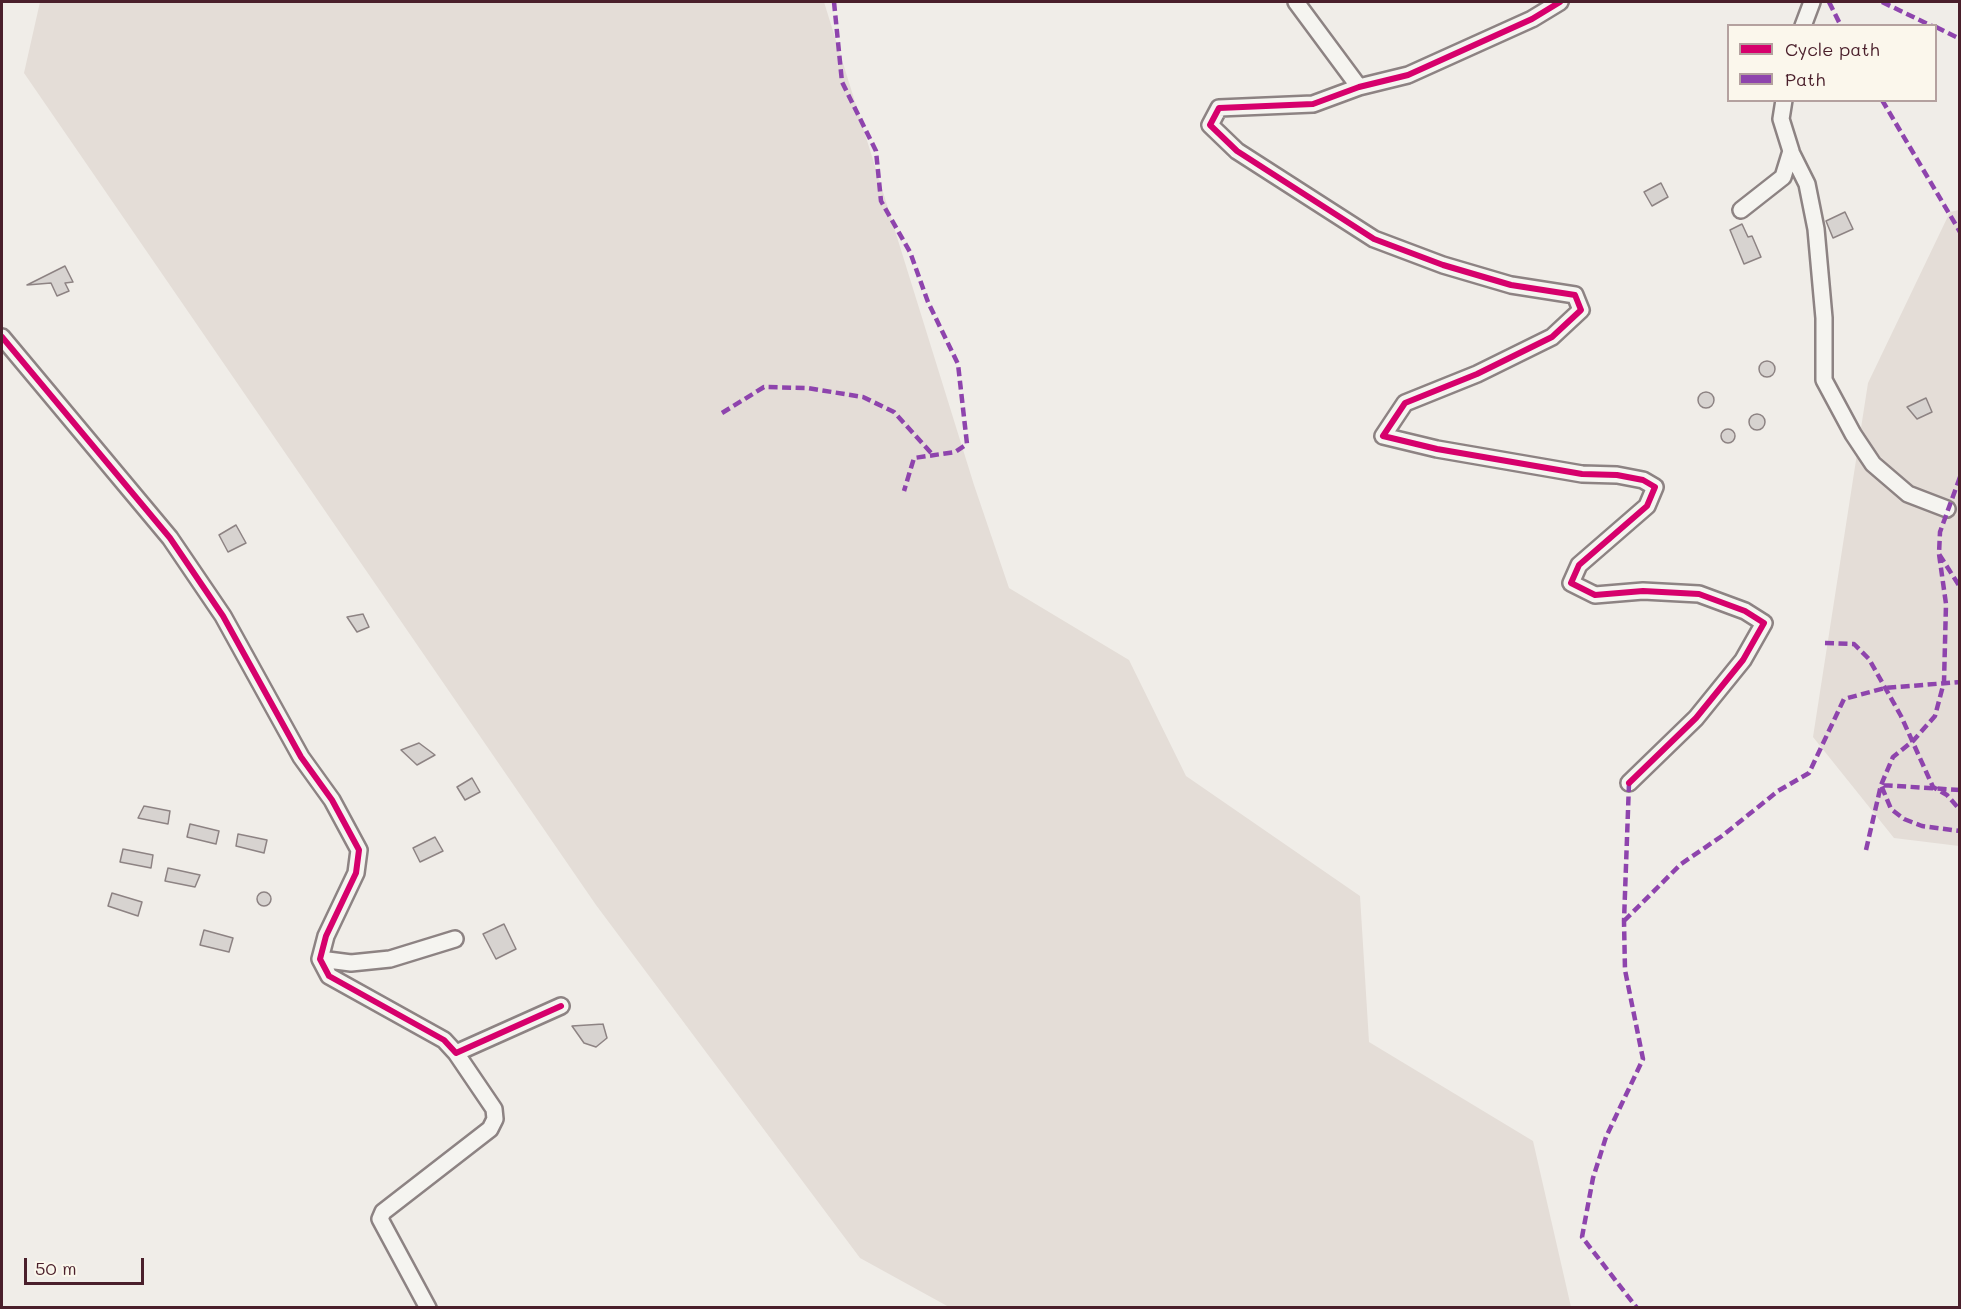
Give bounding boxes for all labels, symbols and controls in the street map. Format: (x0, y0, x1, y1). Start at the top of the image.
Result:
legend (1727, 24, 1937, 102)
text: Cycle path (1785, 37, 1880, 61)
text: Path (1785, 67, 1825, 91)
scale bar (27, 1246, 147, 1284)
text: 50 m (35, 1256, 77, 1280)

